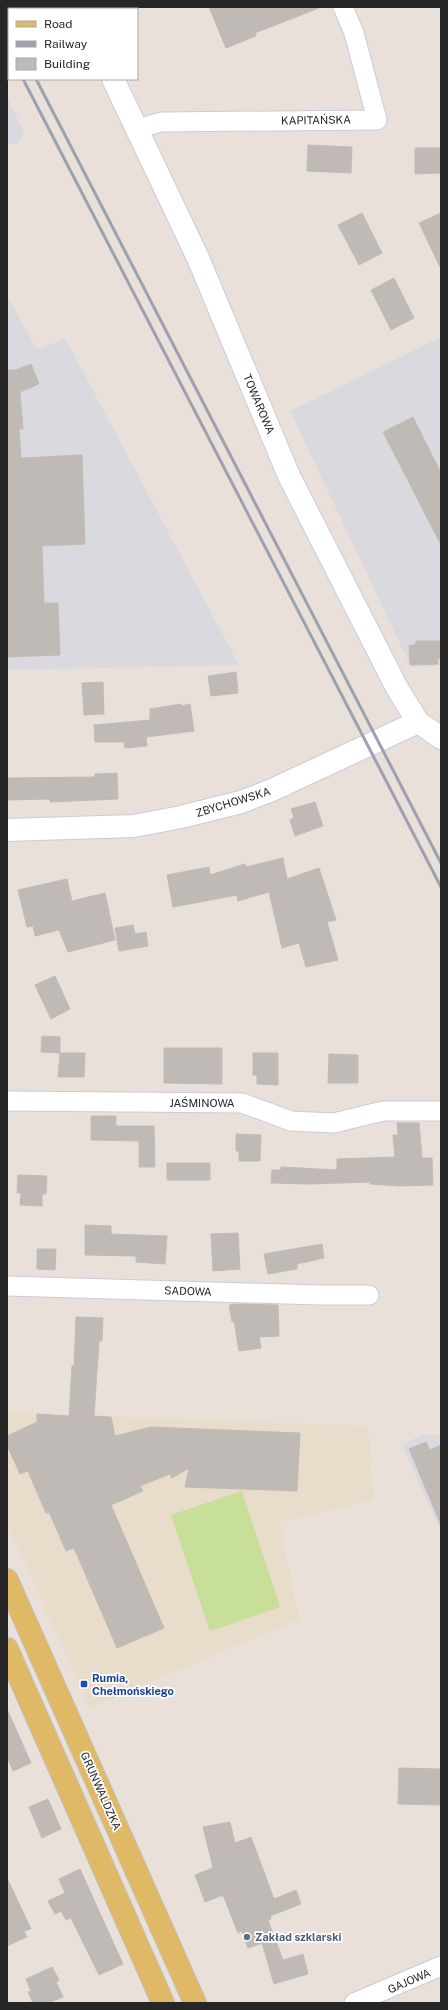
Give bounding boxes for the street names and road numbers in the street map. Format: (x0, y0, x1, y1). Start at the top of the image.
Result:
street label: KAPITAŃSKA (281, 112, 351, 127)
street label: TOWAROWA (241, 372, 277, 436)
street label: ZBYCHOWSKA (194, 785, 272, 819)
street label: JAŚMINOWA (170, 1096, 235, 1109)
street label: SADOWA (164, 1284, 212, 1298)
street label: GRUNWALDZKA (78, 1750, 124, 1832)
street label: GAJOWA (386, 1966, 432, 1996)

